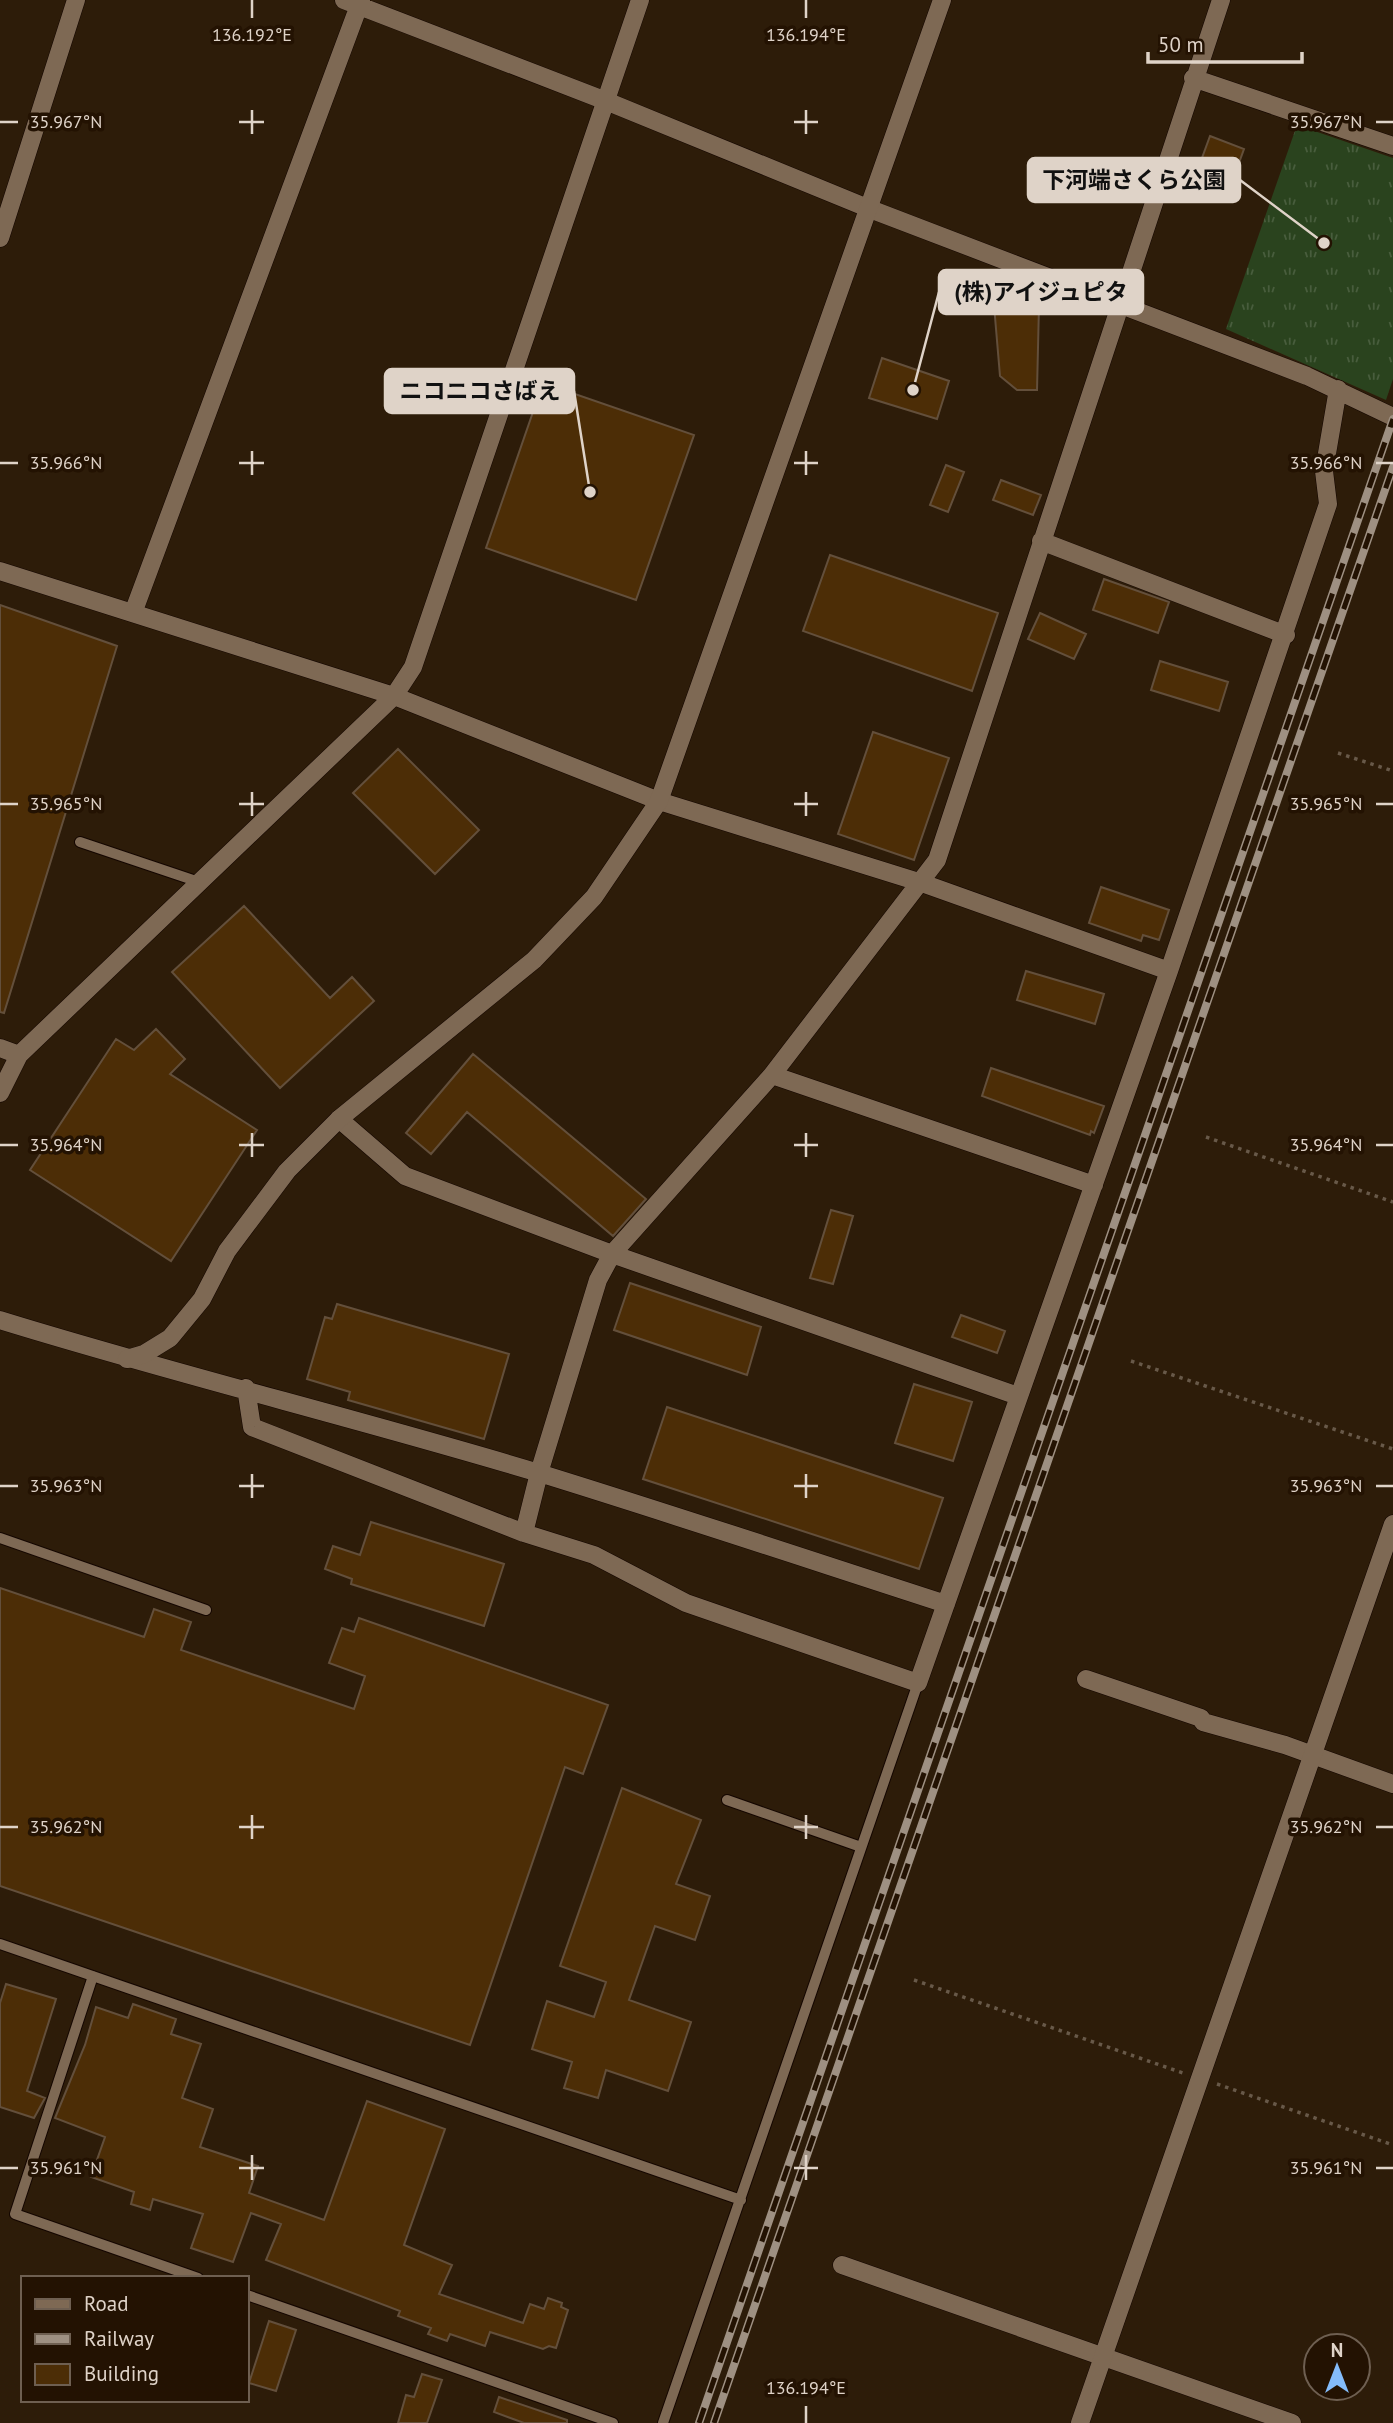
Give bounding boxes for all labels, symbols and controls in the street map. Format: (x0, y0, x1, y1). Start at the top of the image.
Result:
scale bar (1148, 21, 1302, 65)
text: 136.192°E (212, 23, 292, 46)
text: 136.194°E (766, 23, 846, 46)
text: 50 m (1158, 31, 1204, 58)
text: 35.967°N (30, 110, 102, 133)
text: 35.967°N (1290, 110, 1362, 133)
callout: 下河端さくら公園 (1028, 158, 1240, 202)
text: 下河端さくら公園 (1042, 165, 1226, 194)
callout: (株)アイジュピタ (939, 270, 1143, 314)
text: (株)アイジュピタ (954, 277, 1128, 306)
callout: ニコニコさばえ (385, 369, 574, 413)
text: ニコニコさばえ (400, 376, 561, 405)
text: 35.966°N (30, 451, 102, 474)
text: 35.966°N (1290, 451, 1362, 474)
text: 35.965°N (30, 792, 102, 815)
text: 35.965°N (1290, 792, 1362, 815)
text: 35.964°N (30, 1133, 102, 1156)
text: 35.964°N (1290, 1133, 1362, 1156)
text: 35.963°N (30, 1474, 102, 1497)
text: 35.963°N (1290, 1474, 1362, 1497)
text: 35.962°N (30, 1815, 102, 1838)
text: 35.962°N (1290, 1815, 1362, 1838)
text: 35.961°N (30, 2156, 102, 2179)
text: 35.961°N (1290, 2156, 1362, 2179)
legend (21, 2276, 248, 2402)
text: Road (84, 2290, 128, 2317)
text: Railway (84, 2325, 154, 2352)
north arrow (1302, 2332, 1372, 2402)
text: N (1331, 2338, 1343, 2362)
text: Building (84, 2360, 159, 2387)
text: 136.194°E (766, 2376, 846, 2399)

